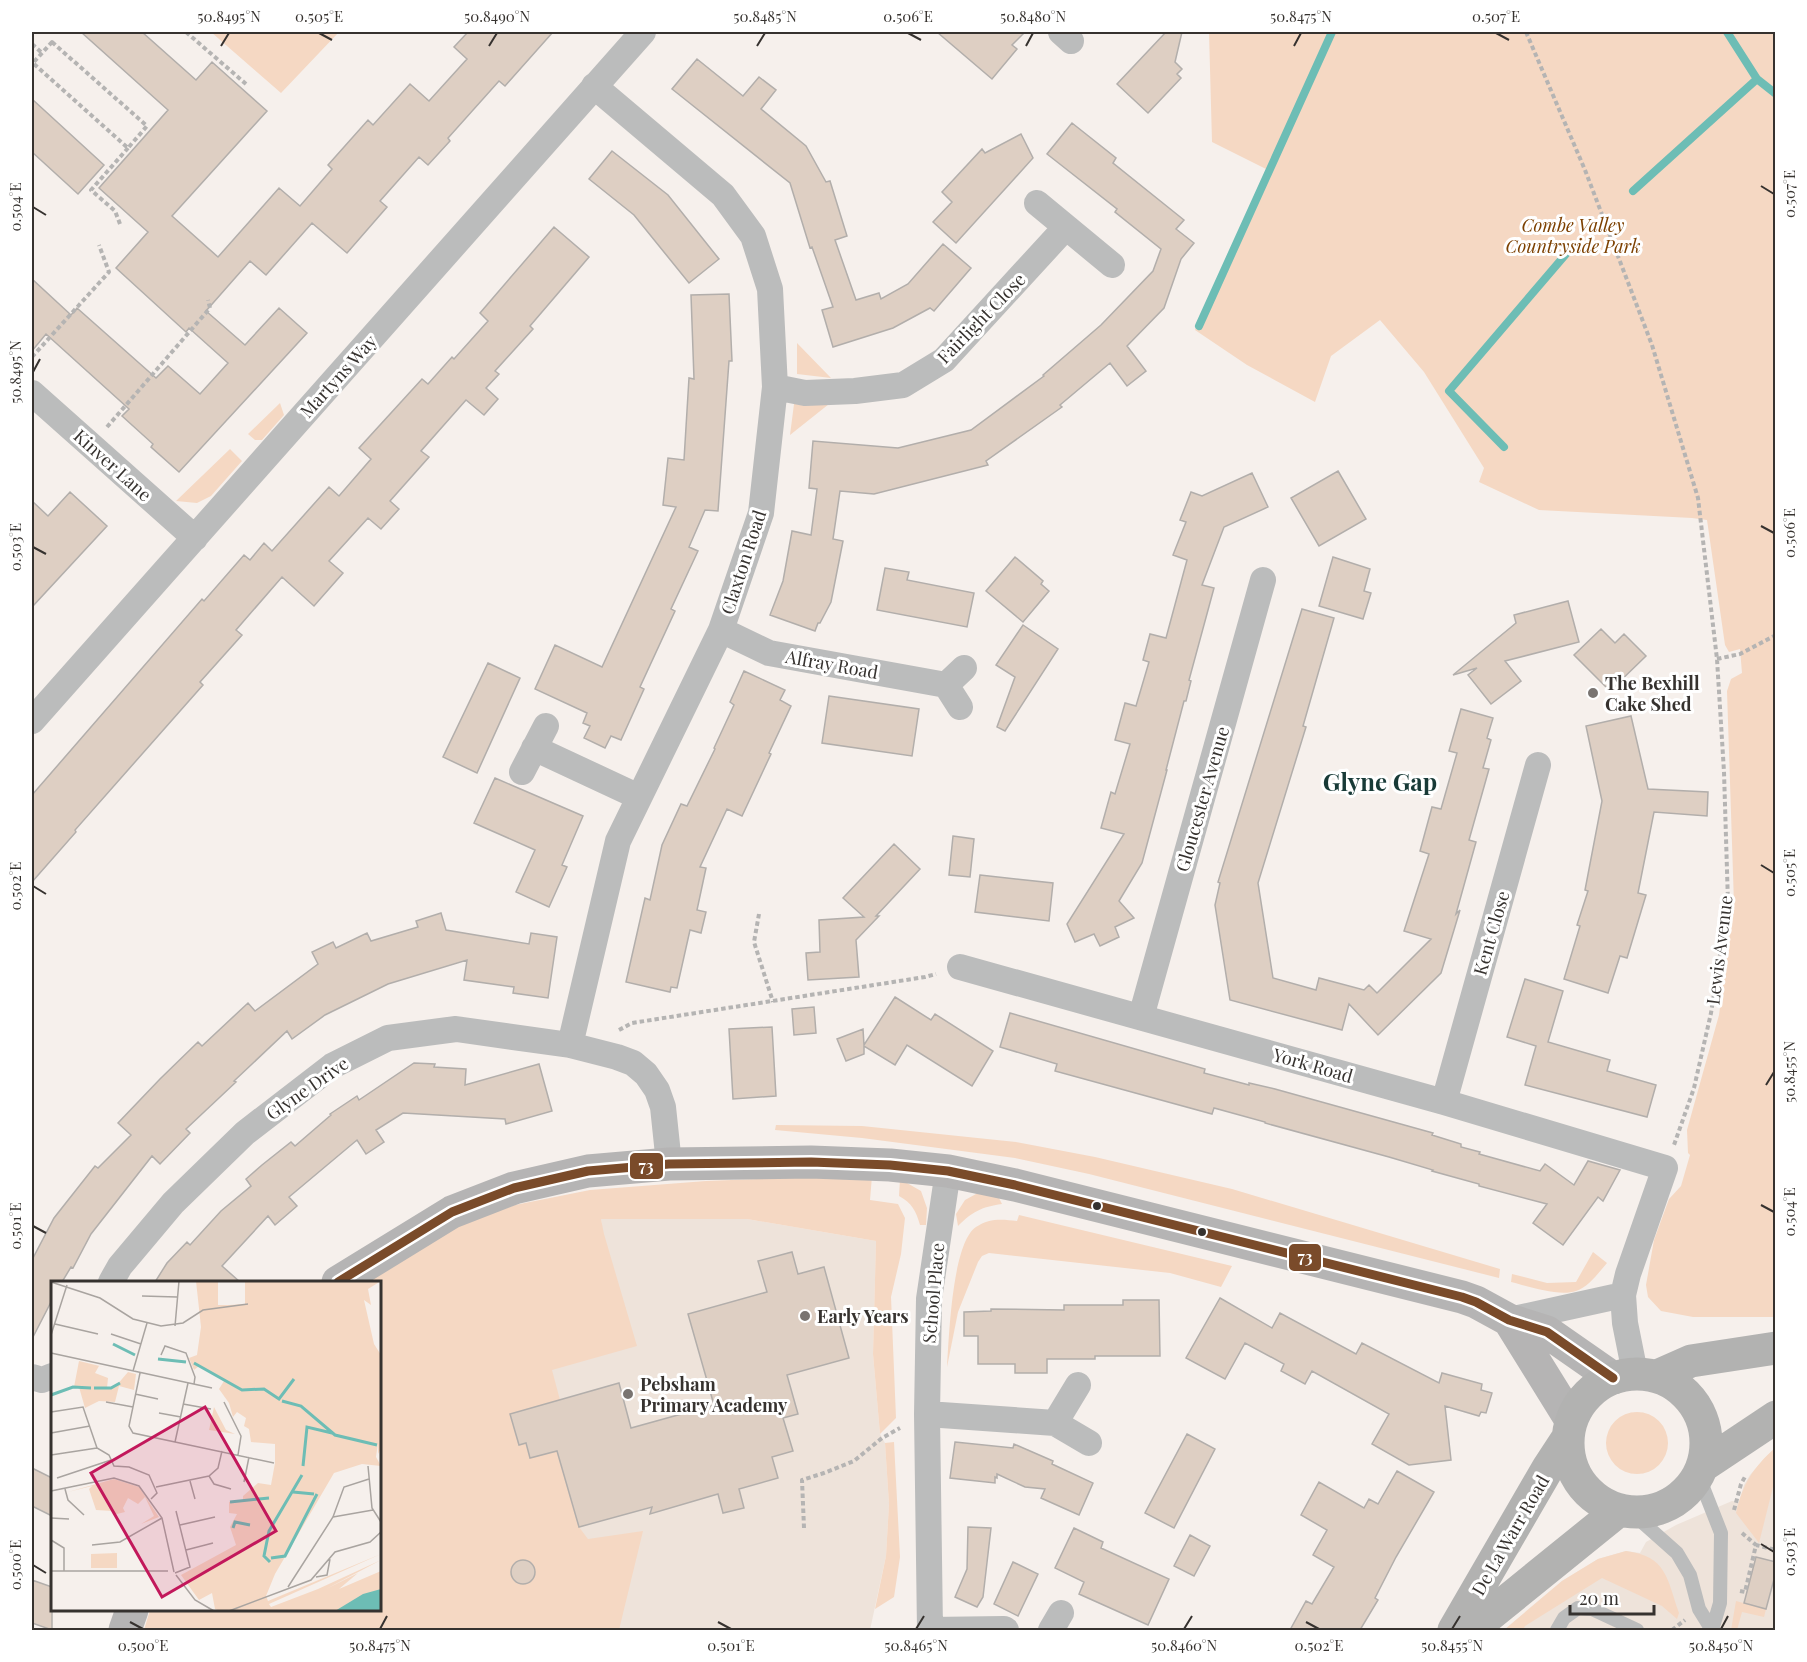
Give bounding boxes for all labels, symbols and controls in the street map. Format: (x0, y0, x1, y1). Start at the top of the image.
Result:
text: 50.8495°N (197, 6, 261, 26)
text: 0.505°E (295, 6, 343, 26)
text: 50.8490°N (464, 6, 530, 26)
text: 50.8485°N (733, 6, 797, 26)
text: 0.506°E (883, 6, 933, 26)
text: 50.8480°N (1000, 6, 1066, 26)
text: 50.8475°N (1270, 6, 1332, 26)
text: 0.507°E (1472, 6, 1520, 26)
text: 0.507°E (1779, 170, 1799, 218)
text: 0.504°E (5, 182, 25, 232)
park label: Combe Valley Countryside Park (1506, 213, 1640, 258)
street label: Fairlight Close (932, 267, 1030, 369)
street label: Martyns Way (294, 329, 382, 423)
text: 50.8495°N (5, 340, 25, 404)
street label: Kinver Lane (69, 424, 157, 506)
street label: Claxton Road (715, 506, 771, 617)
text: 0.506°E (1779, 508, 1799, 558)
text: 0.503°E (5, 523, 25, 571)
street label: Alfray Road (783, 644, 881, 684)
place label: The Bexhill Cake Shed (1605, 671, 1700, 716)
marker: The Bexhill Cake Shed (1586, 686, 1600, 700)
street label: Gloucester Avenue (1170, 724, 1234, 874)
district label: Glyne Gap (1323, 765, 1437, 797)
text: 0.505°E (1779, 849, 1799, 897)
text: 0.502°E (5, 861, 25, 911)
street label: Kent Close (1468, 888, 1514, 978)
street label: Lewis Avenue (1700, 894, 1738, 1006)
text: 50.8455°N (1779, 1041, 1799, 1103)
street label: York Road (1269, 1042, 1356, 1088)
street label: Glyne Drive (261, 1051, 353, 1125)
line badge: 73 (629, 1152, 664, 1180)
text: 73 (638, 1155, 654, 1176)
text: 0.504°E (1779, 1187, 1799, 1237)
unlabelled marker (1091, 1200, 1103, 1212)
text: 0.501°E (5, 1202, 25, 1250)
unlabelled marker (1196, 1226, 1208, 1238)
street label: School Place (917, 1242, 949, 1344)
line badge: 73 (1288, 1243, 1322, 1272)
text: 73 (1297, 1246, 1313, 1267)
inset map (51, 1281, 381, 1611)
place label: Early Years (817, 1304, 909, 1328)
marker: Early Years (798, 1309, 812, 1323)
place label: Pebsham Primary Academy (640, 1372, 788, 1417)
marker: Pebsham Primary Academy (621, 1387, 635, 1401)
street label: De La Warr Road (1466, 1470, 1554, 1600)
text: 0.503°E (1779, 1528, 1799, 1576)
text: 0.500°E (5, 1540, 25, 1590)
scale bar (1570, 1578, 1654, 1616)
text: 20 m (1579, 1586, 1619, 1610)
text: 0.500°E (118, 1635, 168, 1655)
text: 50.8475°N (349, 1635, 411, 1655)
text: 0.501°E (707, 1635, 755, 1655)
text: 50.8465°N (884, 1635, 948, 1655)
text: 50.8460°N (1151, 1635, 1217, 1655)
text: 0.502°E (1294, 1635, 1344, 1655)
text: 50.8455°N (1421, 1635, 1483, 1655)
text: 50.8450°N (1689, 1635, 1754, 1655)

